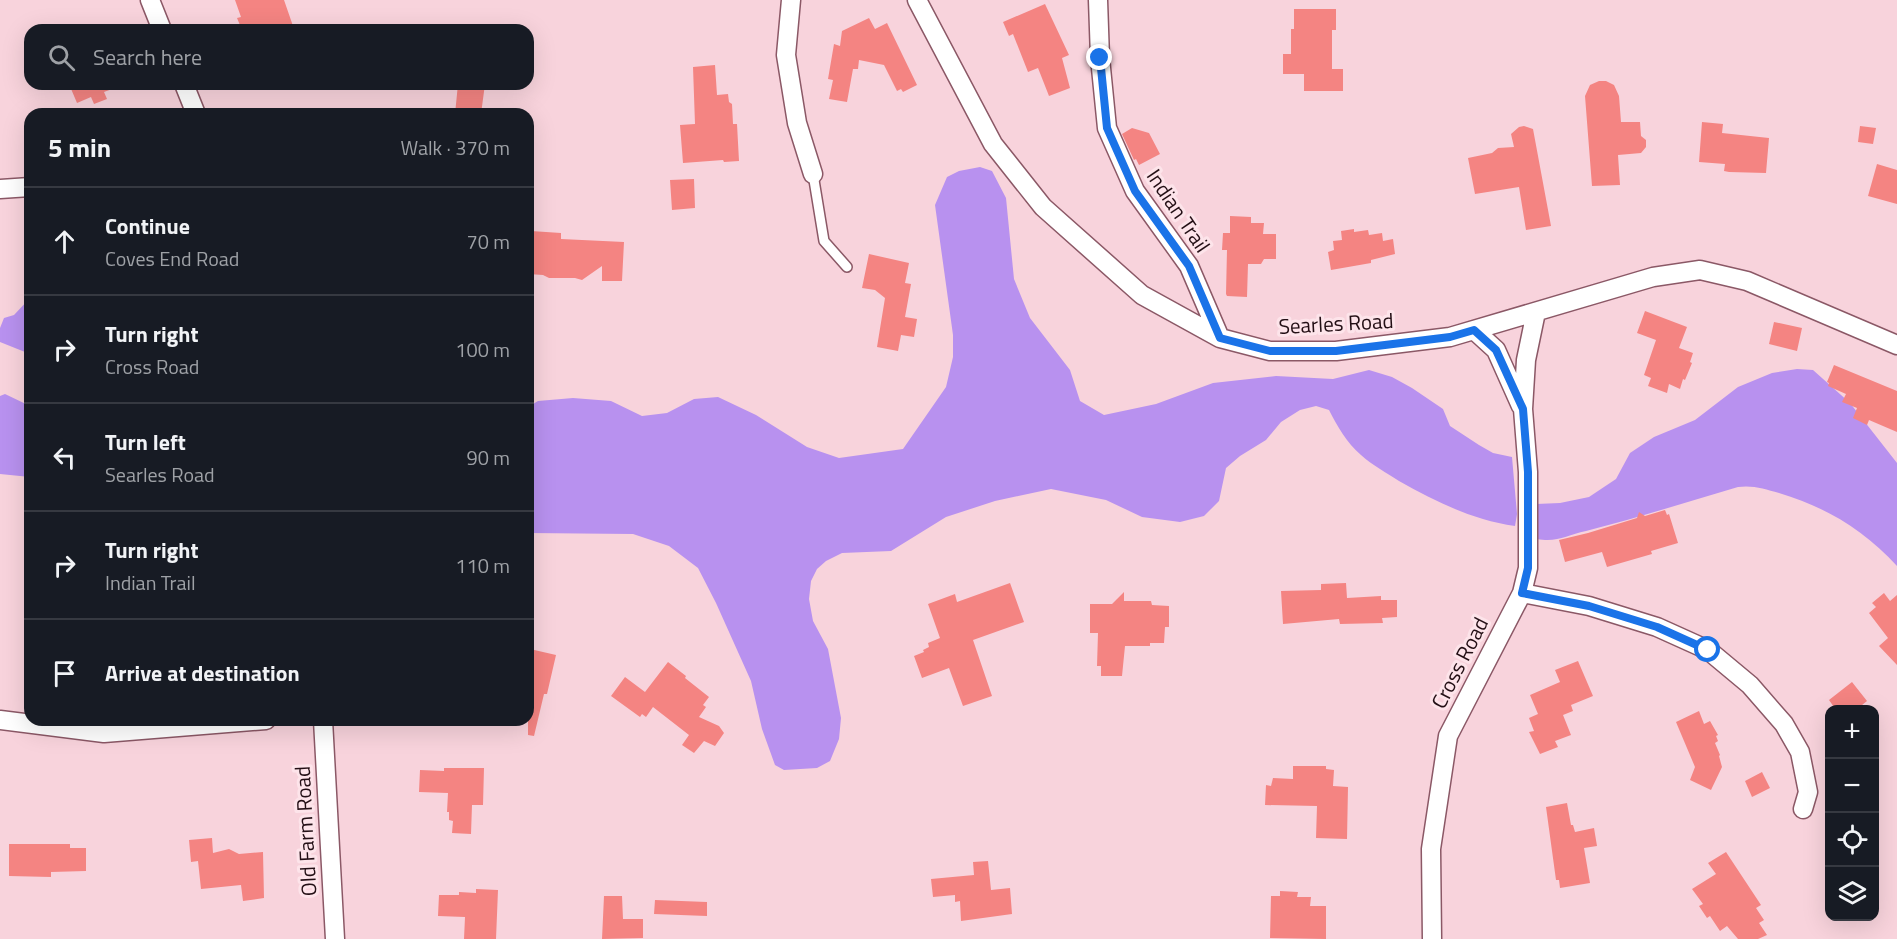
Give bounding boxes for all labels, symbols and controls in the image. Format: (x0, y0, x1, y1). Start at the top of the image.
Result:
search box (24, 24, 534, 90)
text: Search here (93, 40, 202, 74)
icon: search (45, 41, 78, 74)
route end (1086, 44, 1112, 70)
text: 5 min (48, 128, 111, 167)
text: Walk · 370 m (401, 132, 510, 163)
street label: Indian Trail (1139, 162, 1219, 259)
text: Continue (105, 209, 190, 243)
icon: ahead (48, 225, 81, 258)
text: 70 m (466, 226, 510, 257)
text: Coves End Road (105, 243, 239, 274)
street label: Searles Road (1278, 304, 1394, 342)
text: Turn right (105, 317, 199, 351)
icon: right (48, 333, 81, 366)
text: 100 m (455, 334, 510, 365)
text: Cross Road (105, 351, 199, 382)
text: Turn left (105, 425, 186, 459)
icon: left (48, 441, 81, 474)
text: 90 m (466, 442, 510, 473)
text: Searles Road (105, 459, 215, 490)
text: Turn right (105, 533, 199, 567)
icon: right (48, 549, 81, 582)
text: 110 m (455, 550, 510, 581)
text: Indian Trail (105, 567, 196, 598)
street label: Cross Road (1422, 611, 1496, 714)
route start (1694, 636, 1720, 662)
text: Arrive at destination (105, 656, 300, 690)
icon: arrive (48, 657, 81, 690)
map controls (1825, 705, 1879, 921)
button: + (1825, 705, 1879, 759)
button: − (1825, 759, 1879, 813)
street label: Old Farm Road (286, 765, 324, 897)
button: locate (1825, 813, 1879, 867)
button: layers (1825, 867, 1879, 921)

